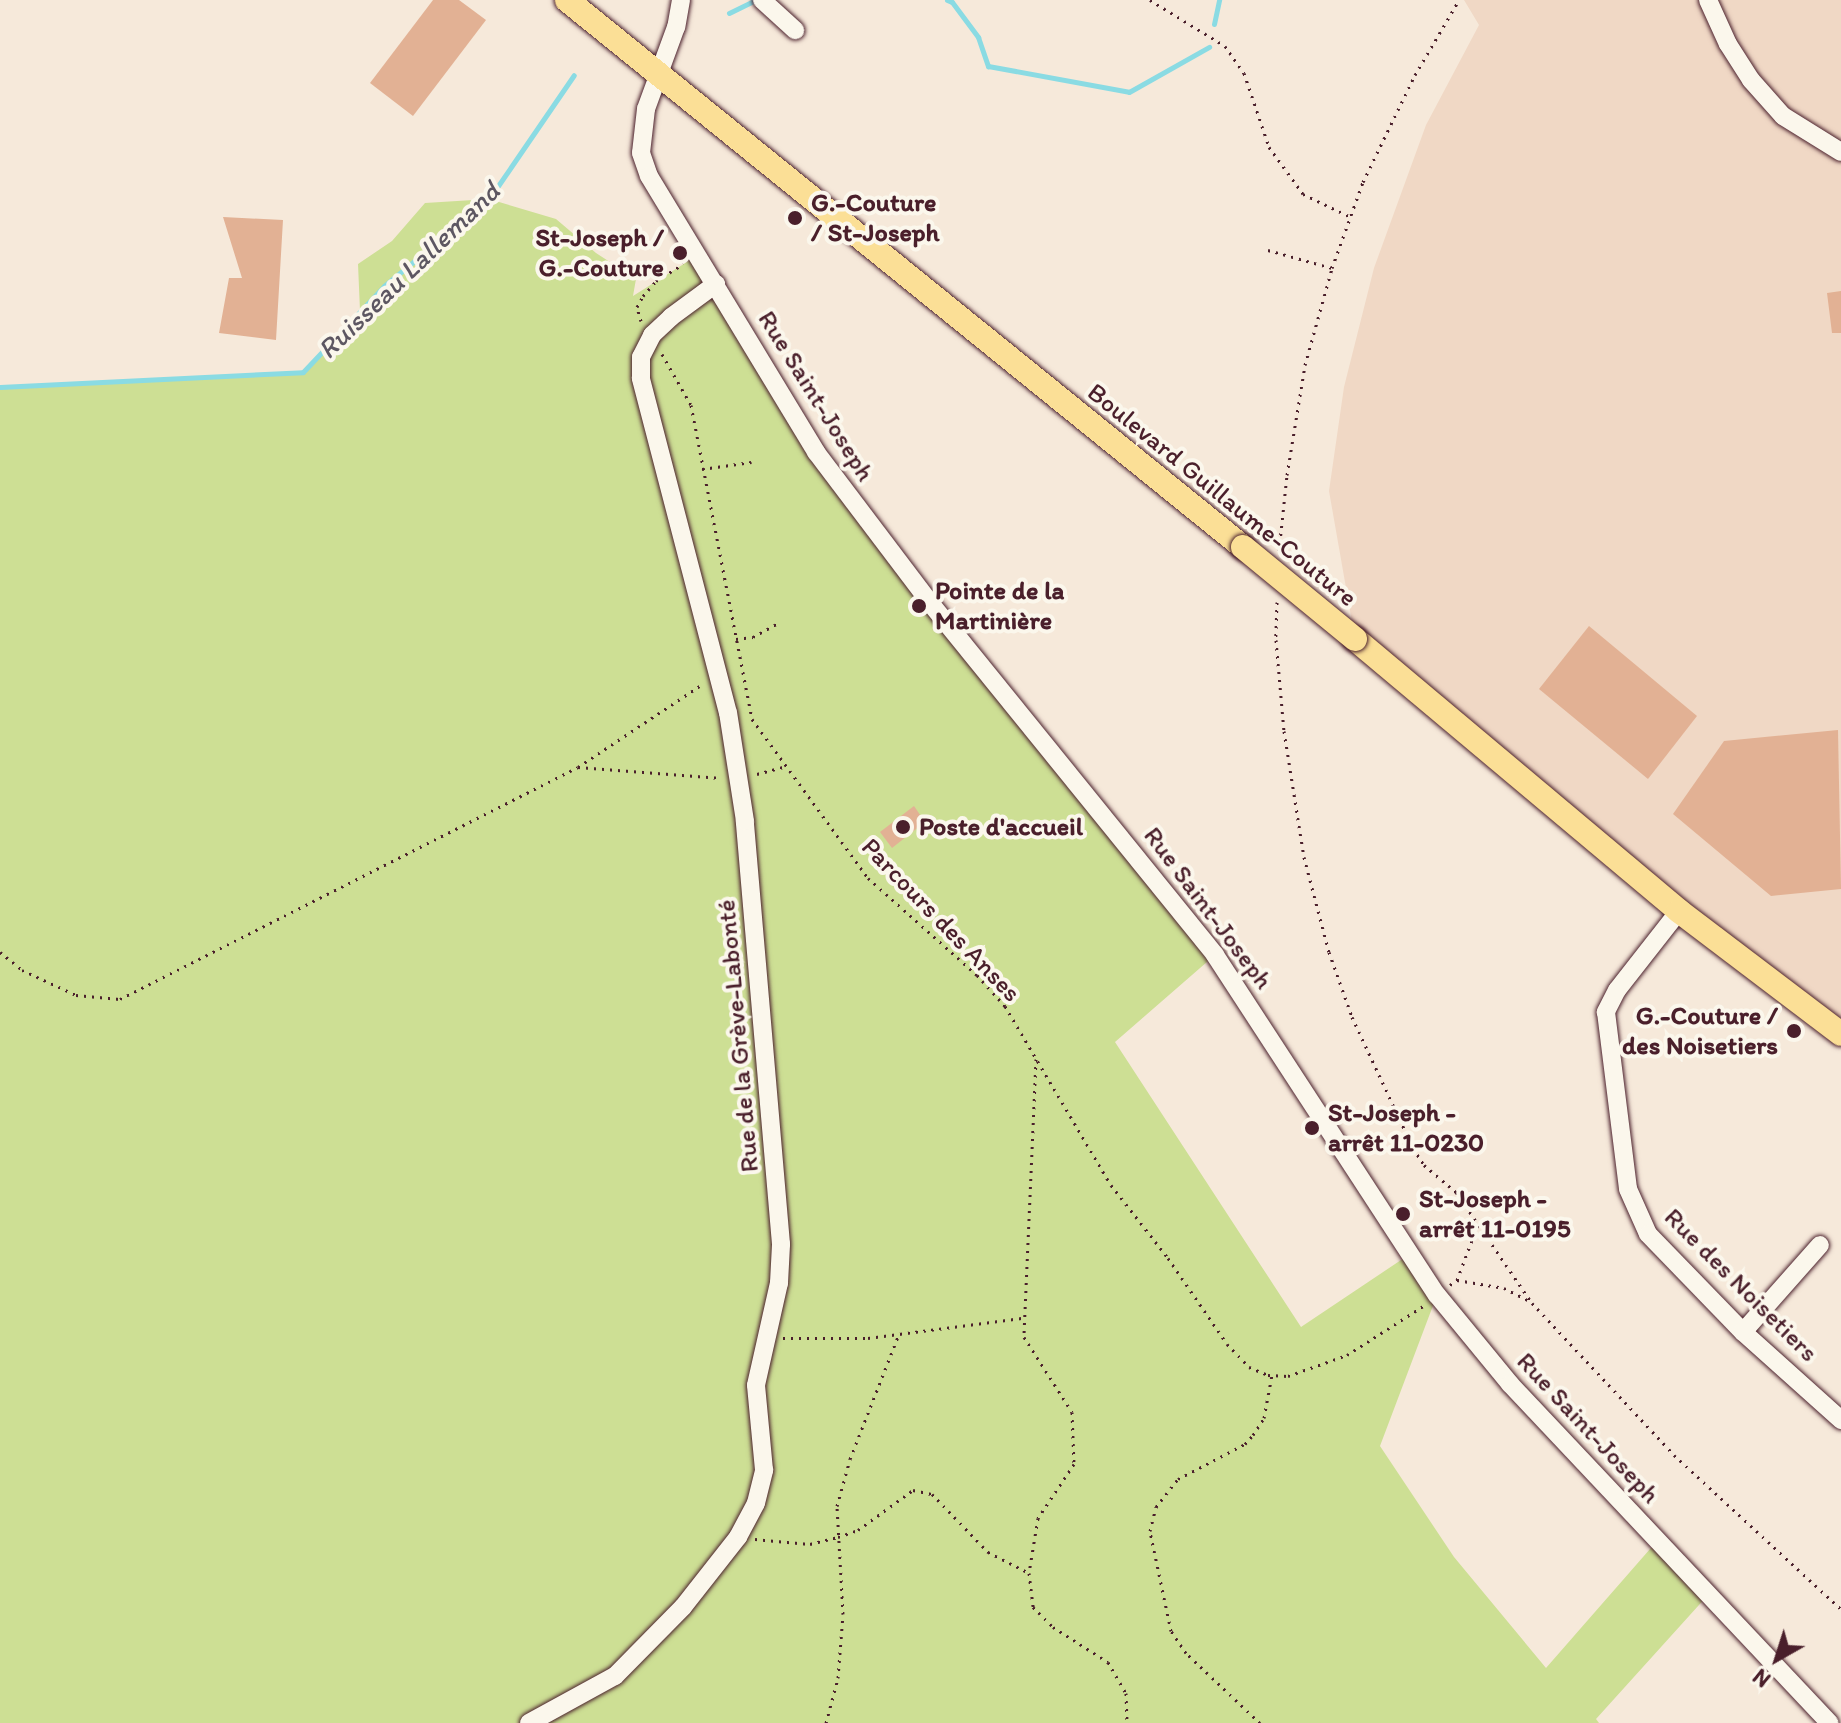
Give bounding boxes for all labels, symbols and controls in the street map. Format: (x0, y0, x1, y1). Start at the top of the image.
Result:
water label: Ruisseau Lallemand (310, 174, 506, 366)
place label: G.-Couture / St-Joseph (811, 187, 940, 248)
marker: G.-Couture / St-Joseph (786, 209, 804, 227)
place label: St-Joseph / G.-Couture (535, 222, 664, 284)
marker: St-Joseph / G.-Couture (671, 244, 689, 262)
street label: Rue Saint-Joseph (751, 305, 881, 487)
street label: Boulevard Guillaume-Couture (1081, 377, 1363, 613)
place label: Pointe de la Martinière (935, 575, 1065, 636)
marker: Pointe de la Martinière (910, 597, 928, 615)
place label: Poste d'accueil (919, 811, 1083, 843)
marker: Poste d'accueil (894, 818, 912, 836)
street label: Rue Saint-Joseph (1137, 821, 1279, 995)
street label: Parcours des Anses (855, 831, 1027, 1009)
street label: Rue de la Grève-Labonté (711, 899, 765, 1173)
place label: G.-Couture / des Noisetiers (1622, 1000, 1778, 1062)
marker: G.-Couture / des Noisetiers (1785, 1022, 1803, 1040)
place label: St-Joseph - arrêt 11-0230 (1328, 1097, 1484, 1158)
marker: St-Joseph - arrêt 11-0230 (1303, 1119, 1321, 1137)
place label: St-Joseph - arrêt 11-0195 (1419, 1183, 1571, 1244)
street label: Rue des Noisetiers (1658, 1202, 1824, 1368)
marker: St-Joseph - arrêt 11-0195 (1394, 1205, 1412, 1223)
street label: Rue Saint-Joseph (1510, 1346, 1666, 1510)
north arrow (1737, 1619, 1817, 1699)
text: N (1747, 1663, 1776, 1693)

